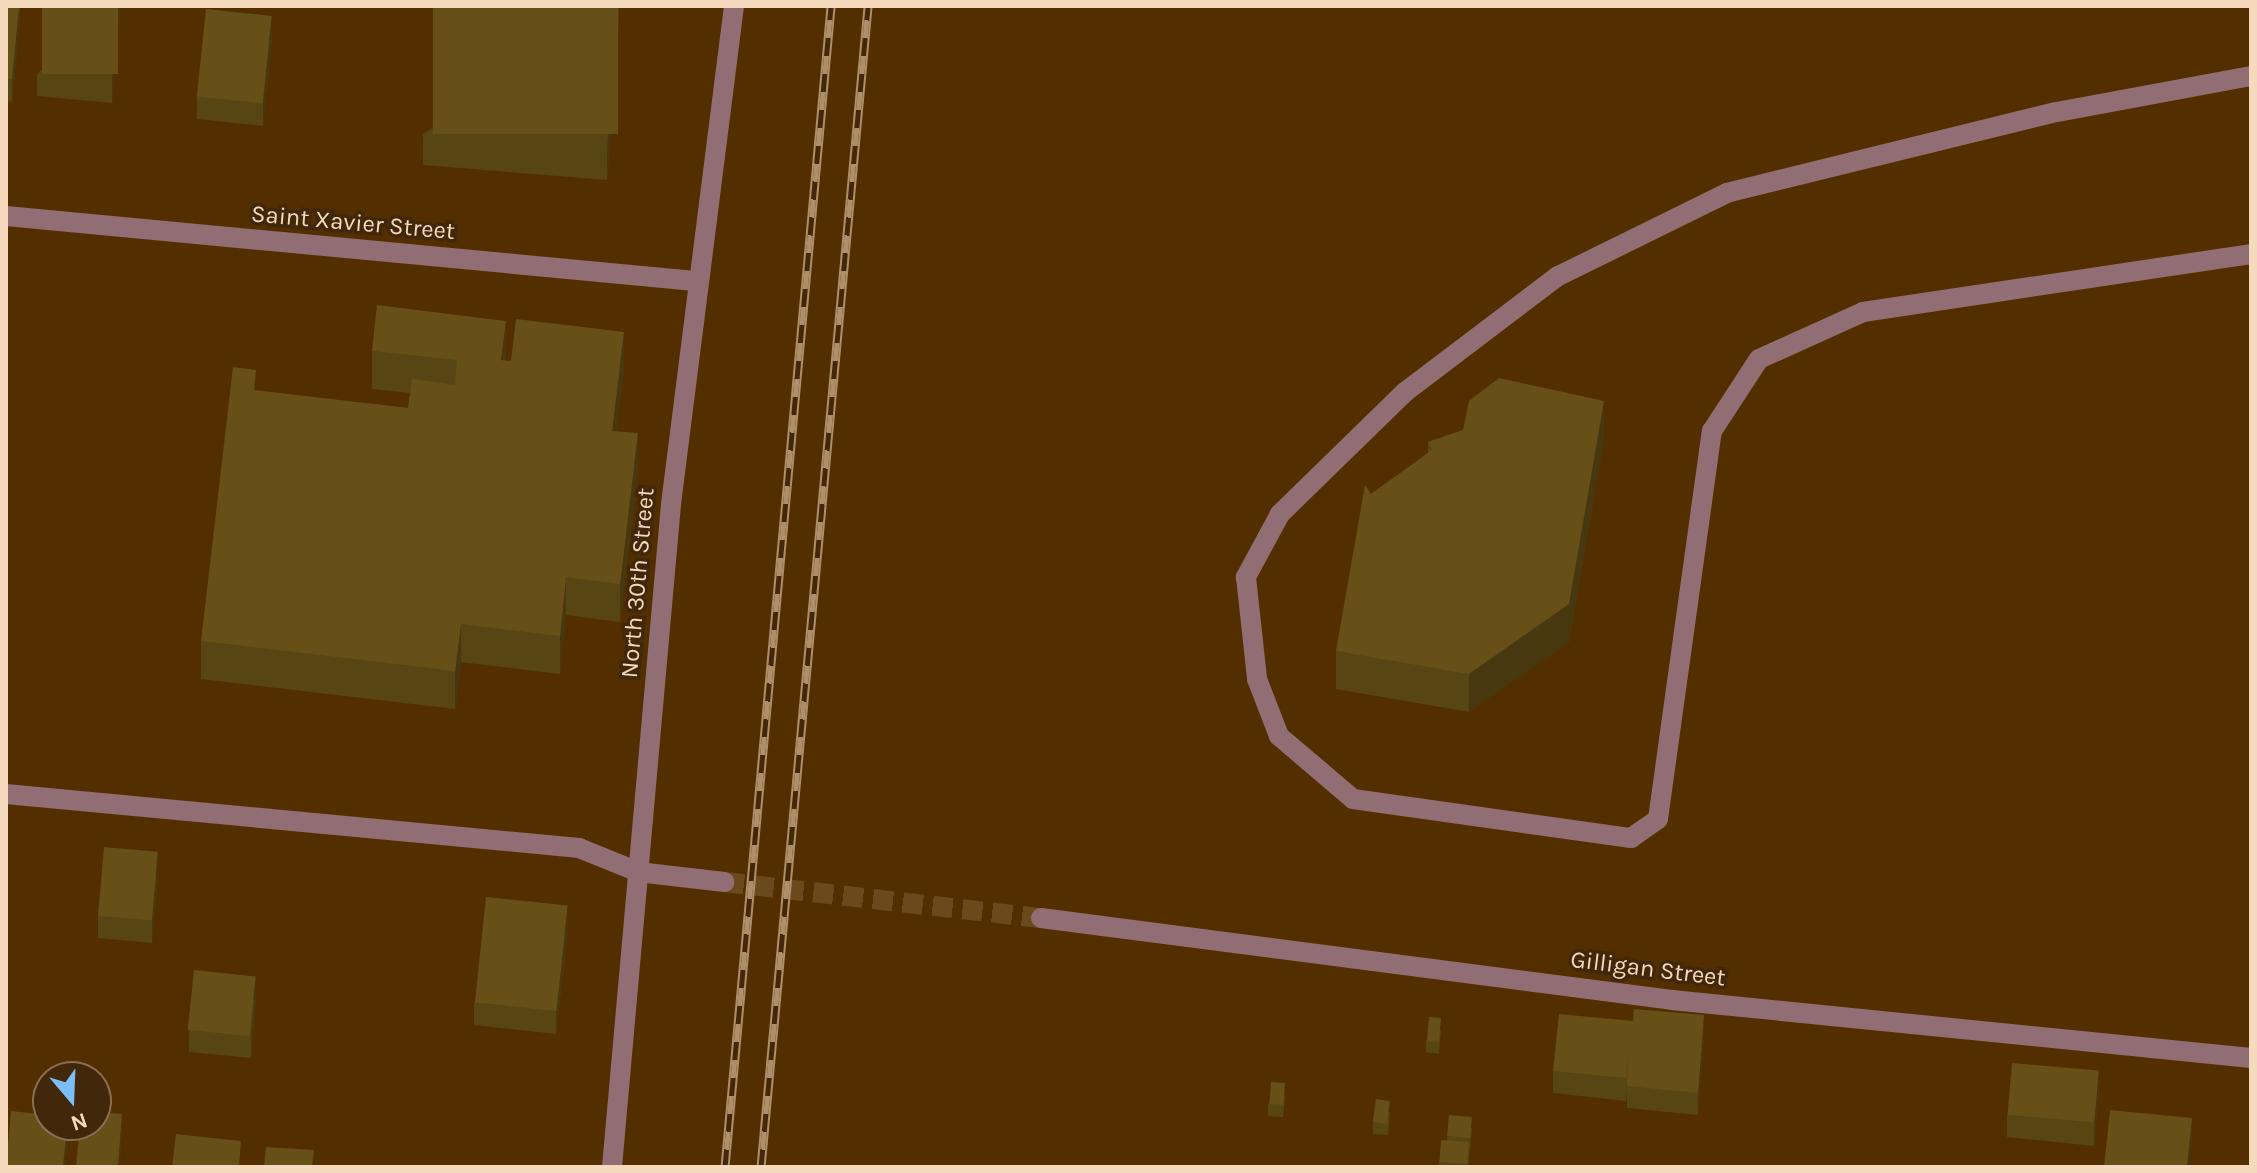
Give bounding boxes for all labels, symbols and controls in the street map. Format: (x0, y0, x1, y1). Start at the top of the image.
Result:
street label: Saint Xavier Street (250, 200, 456, 246)
street label: North 30th Street (615, 487, 661, 679)
street label: Gilligan Street (1569, 945, 1727, 993)
north arrow (32, 1061, 112, 1141)
text: N (67, 1107, 91, 1137)

